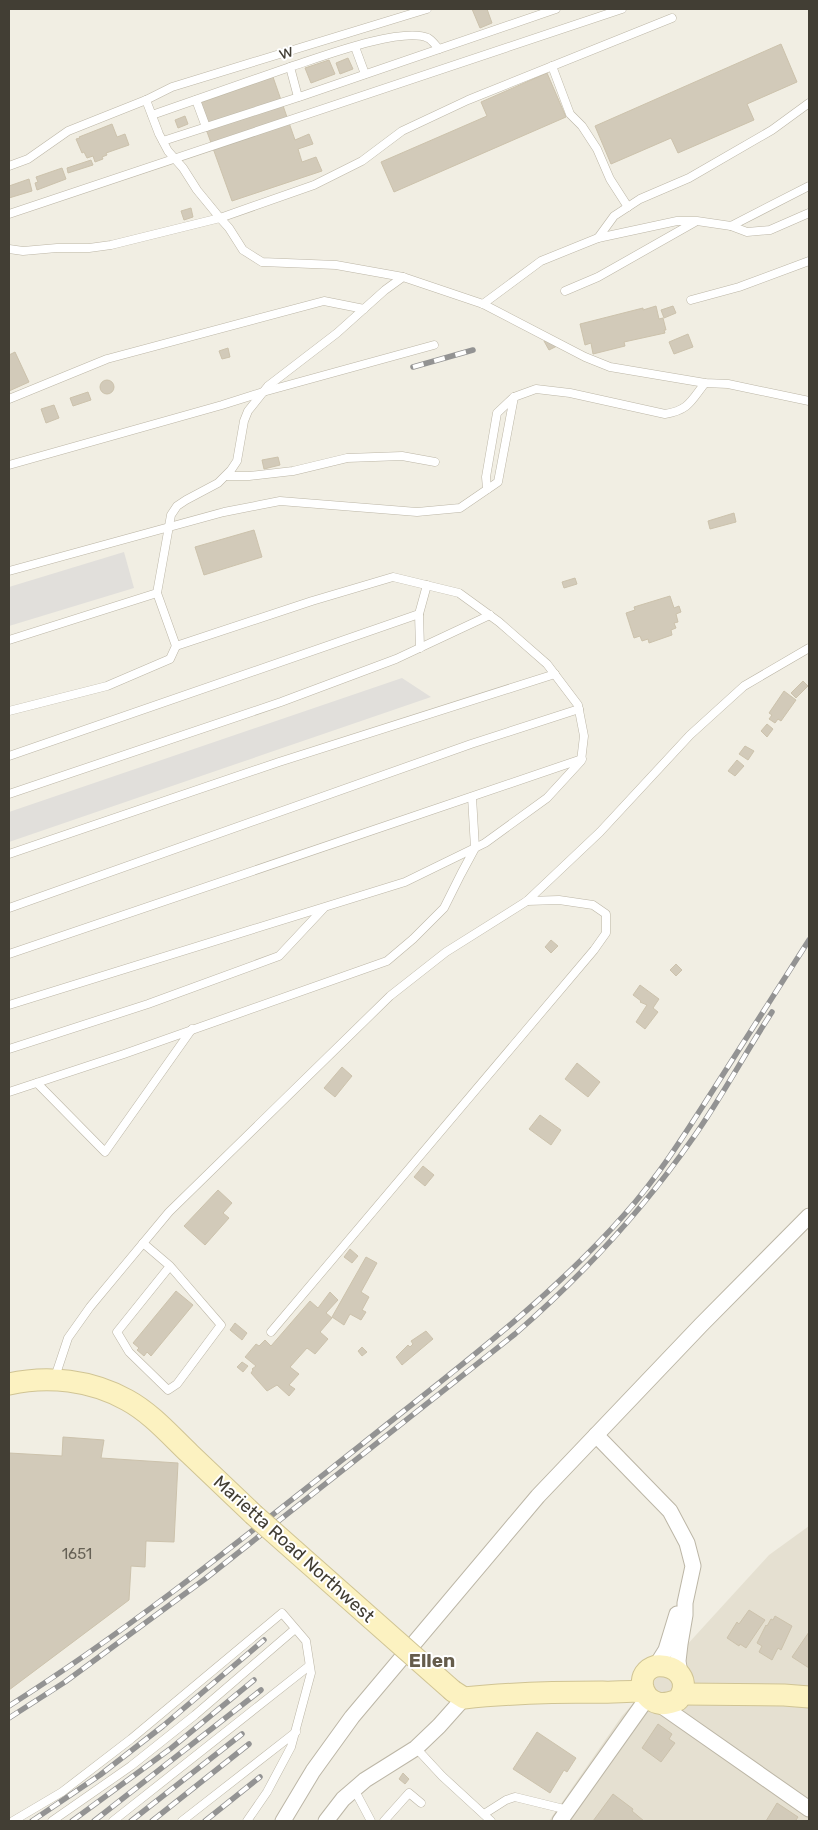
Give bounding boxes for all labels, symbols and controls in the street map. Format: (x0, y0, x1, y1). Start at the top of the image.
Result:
street label: w (276, 39, 296, 65)
street label: Marietta Road Northwest (209, 1471, 379, 1627)
house number: 1651 (62, 1545, 92, 1563)
district label: Ellen (409, 1649, 455, 1672)

